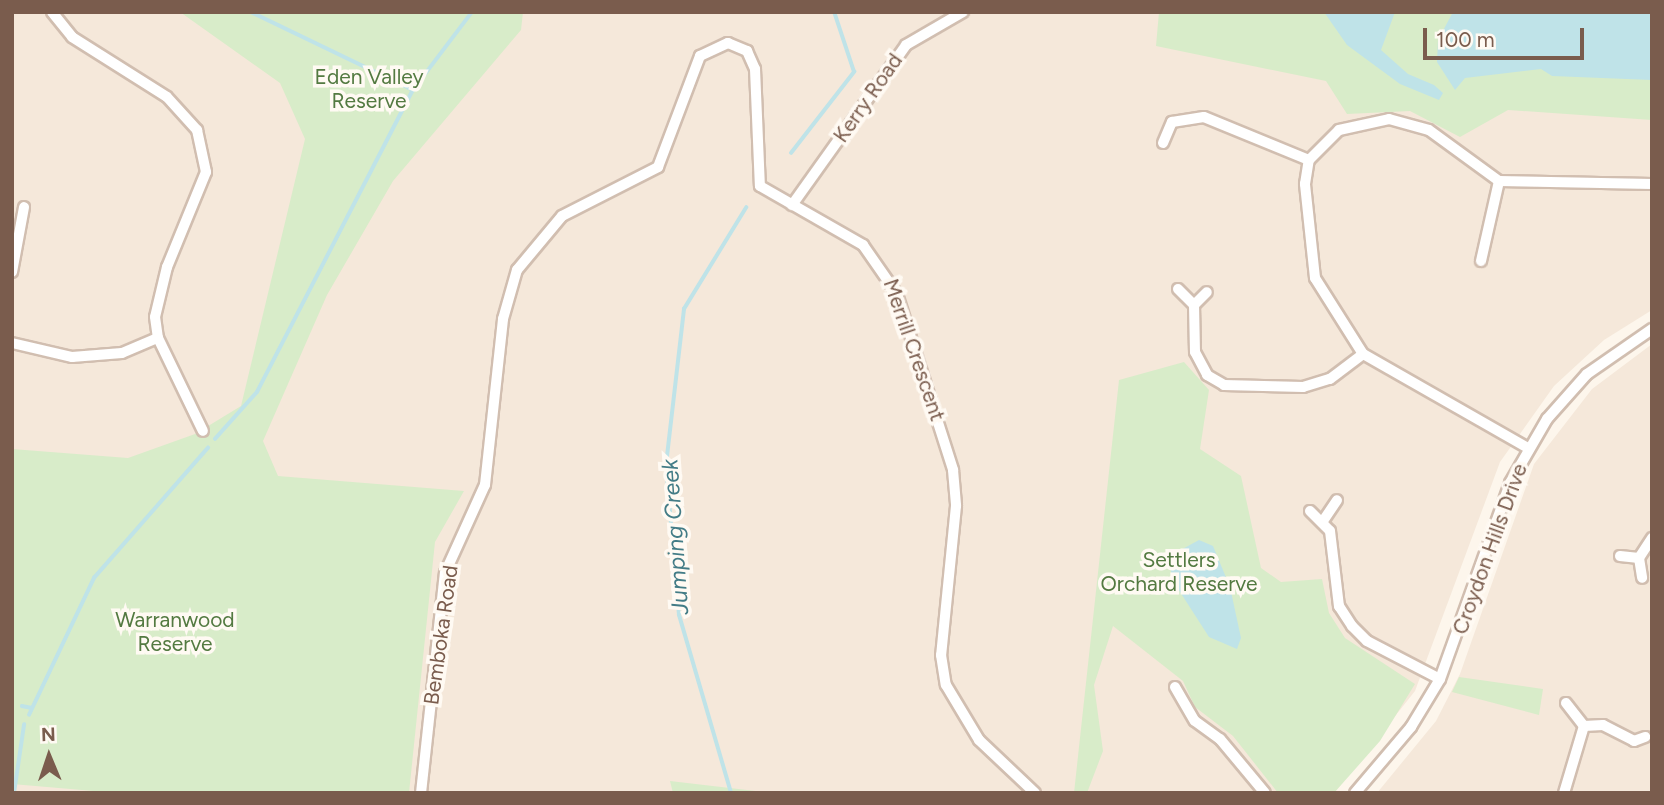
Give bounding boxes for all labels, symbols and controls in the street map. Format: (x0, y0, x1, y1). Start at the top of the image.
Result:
scale bar (1426, 14, 1587, 58)
text: 100 m (1436, 27, 1495, 52)
street label: Kerry Road (828, 49, 908, 147)
park label: Eden Valley Reserve (314, 64, 424, 114)
street label: Merrill Crescent (878, 276, 950, 424)
water label: Jumping Creek (656, 458, 694, 616)
street label: Croydon Hills Drive (1447, 460, 1533, 638)
park label: Settlers Orchard Reserve (1101, 547, 1257, 597)
street label: Bemboka Road (419, 564, 463, 706)
park label: Warranwood Reserve (115, 607, 235, 657)
north arrow (14, 721, 84, 791)
text: N (41, 723, 56, 746)

